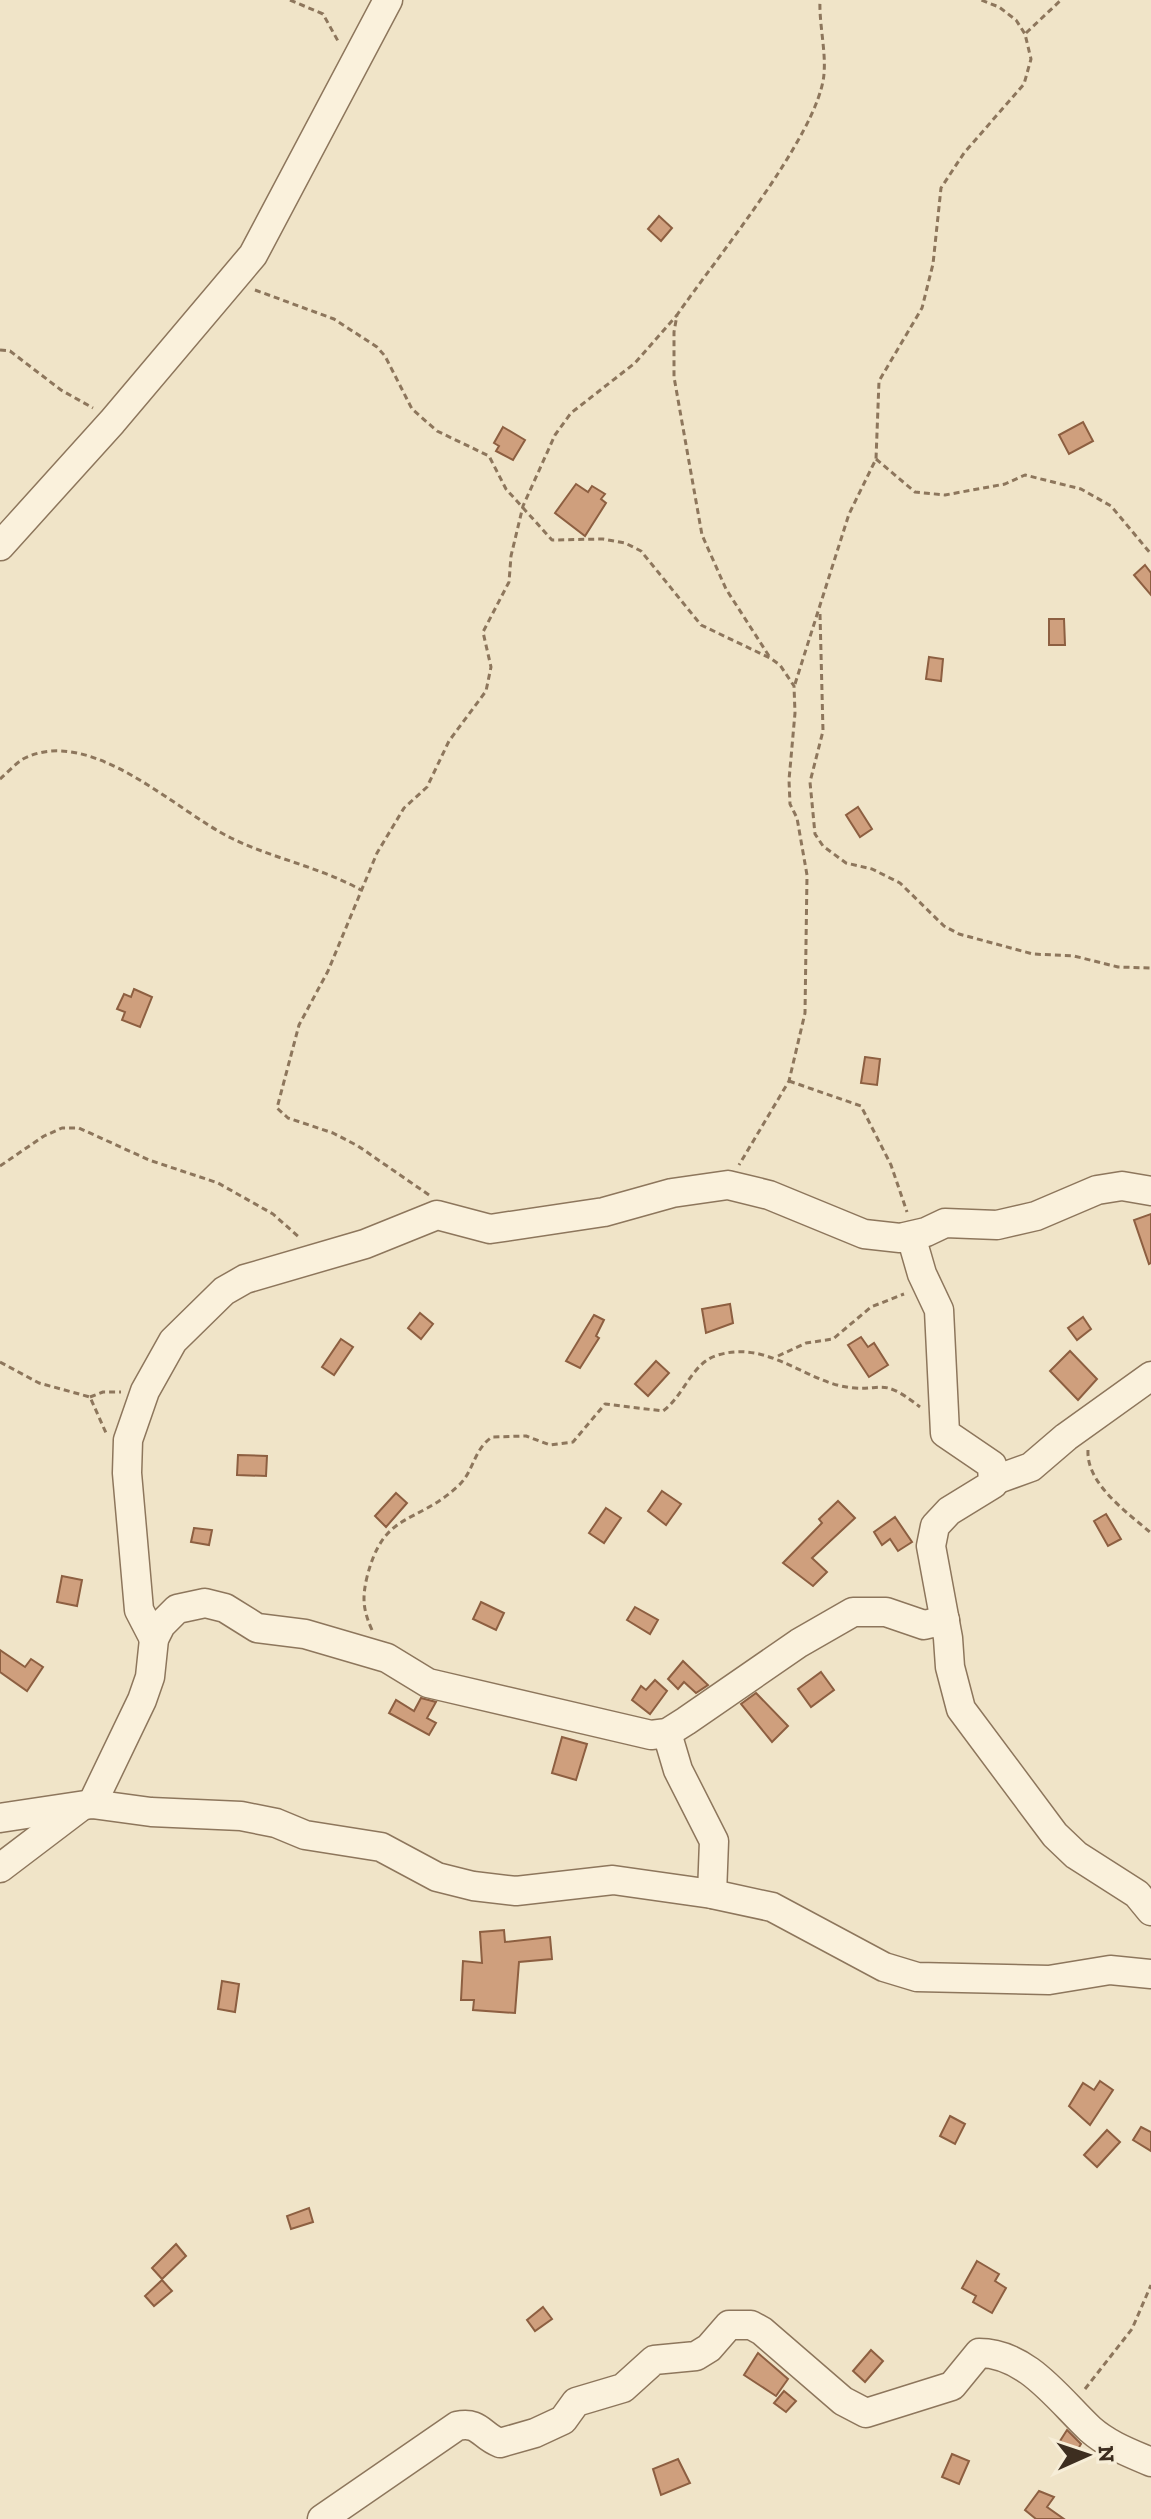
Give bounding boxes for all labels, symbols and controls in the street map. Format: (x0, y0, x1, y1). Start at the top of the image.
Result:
north arrow (1047, 2415, 1127, 2495)
text: N (1093, 2445, 1120, 2463)

